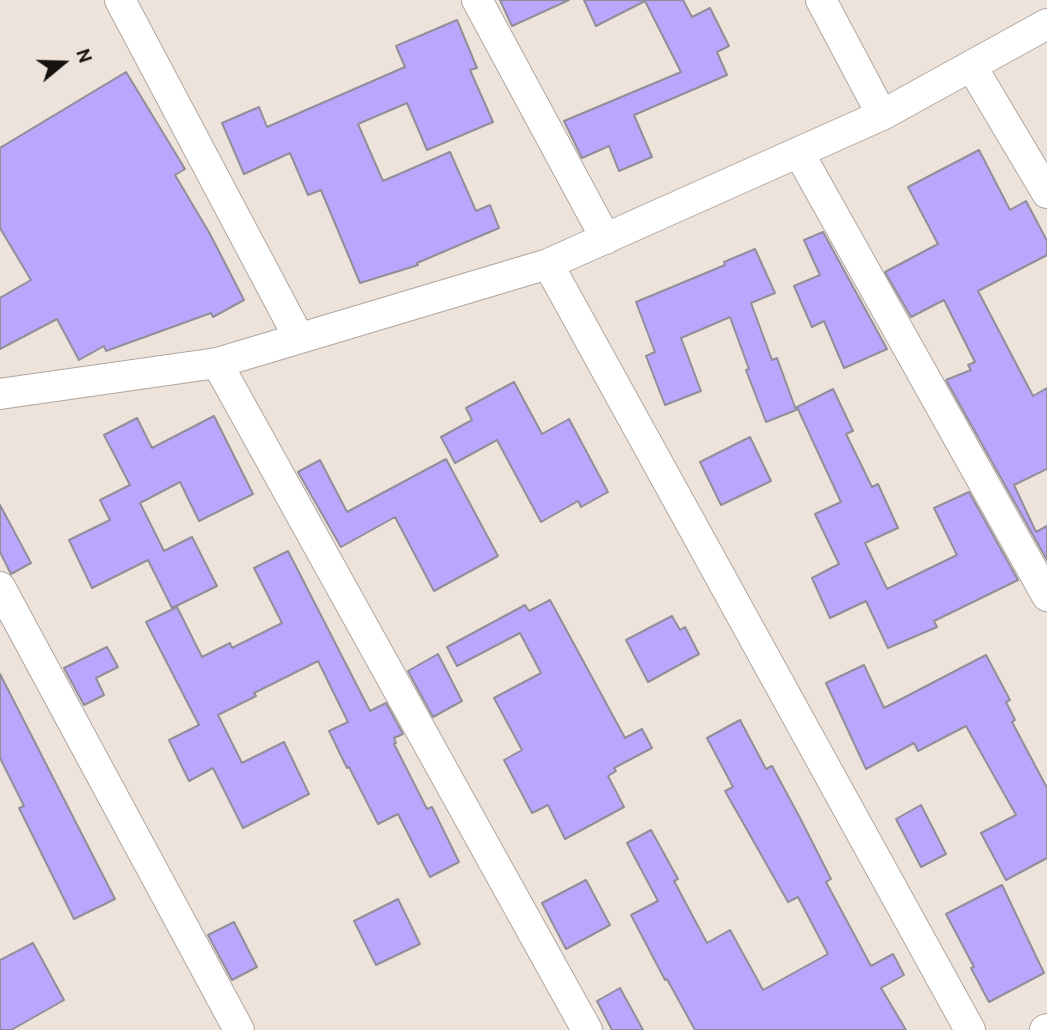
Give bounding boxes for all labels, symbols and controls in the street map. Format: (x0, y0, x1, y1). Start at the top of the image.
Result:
north arrow (28, 28, 98, 98)
text: N (69, 46, 96, 67)

